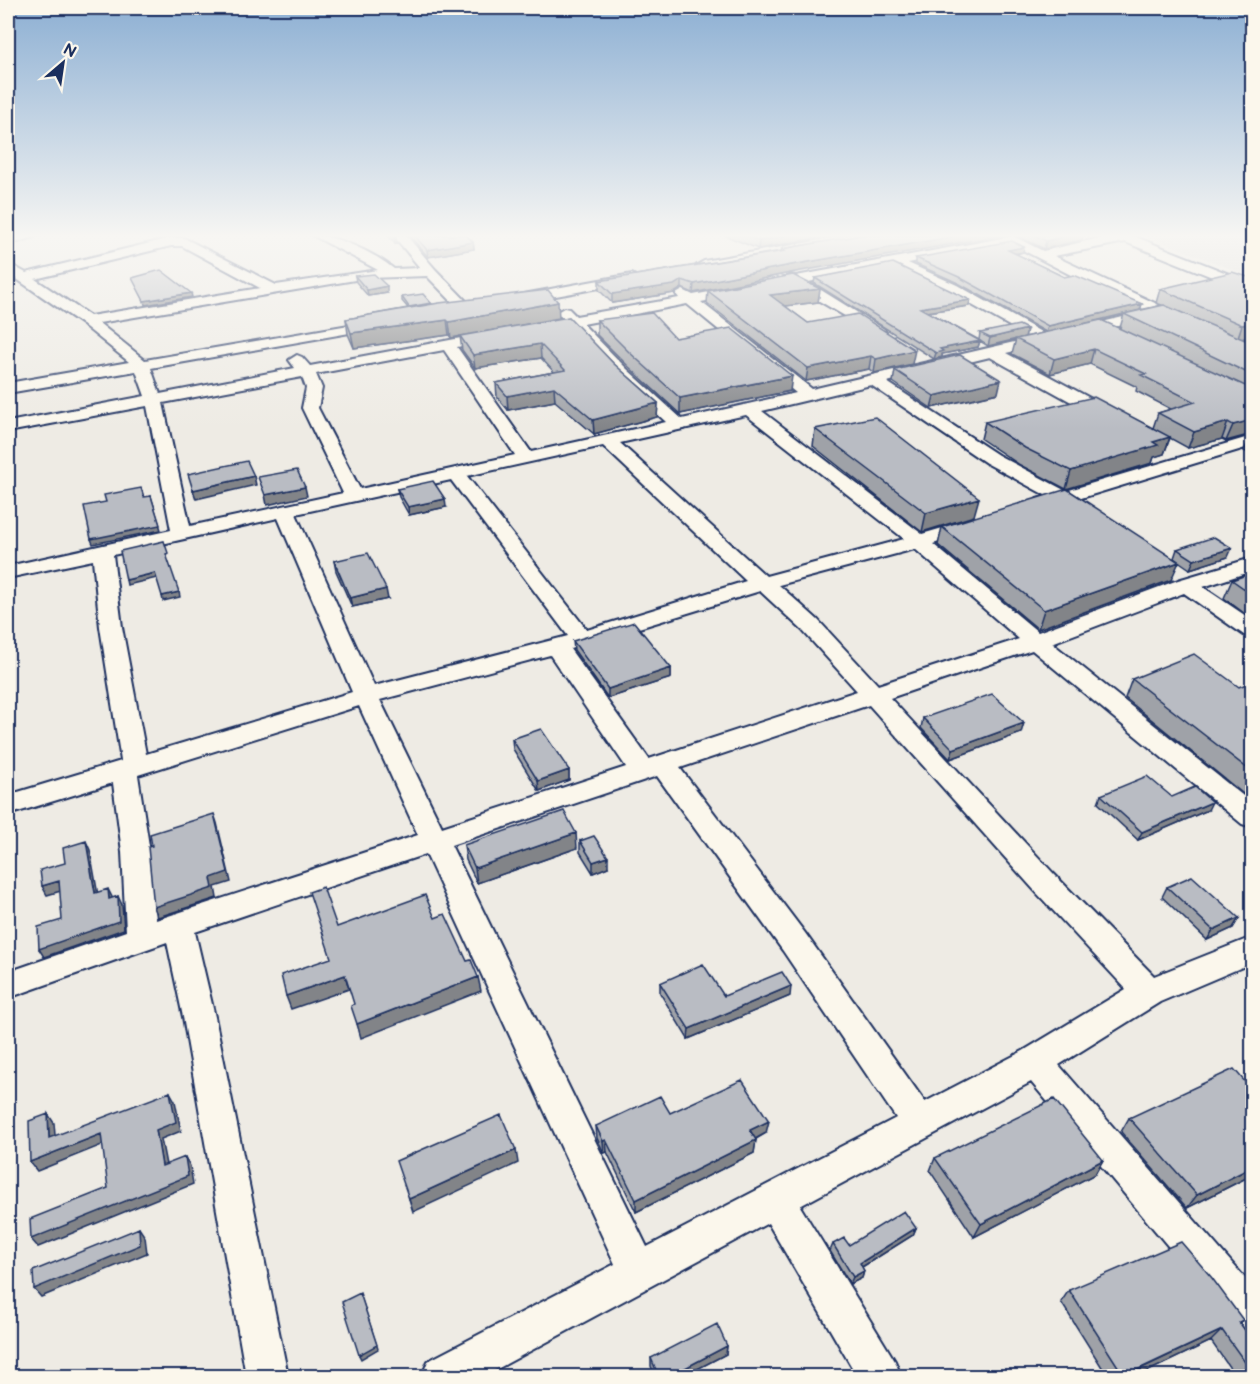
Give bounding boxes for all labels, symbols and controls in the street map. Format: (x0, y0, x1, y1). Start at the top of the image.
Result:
north arrow (33, 33, 93, 93)
text: N (60, 40, 79, 62)

